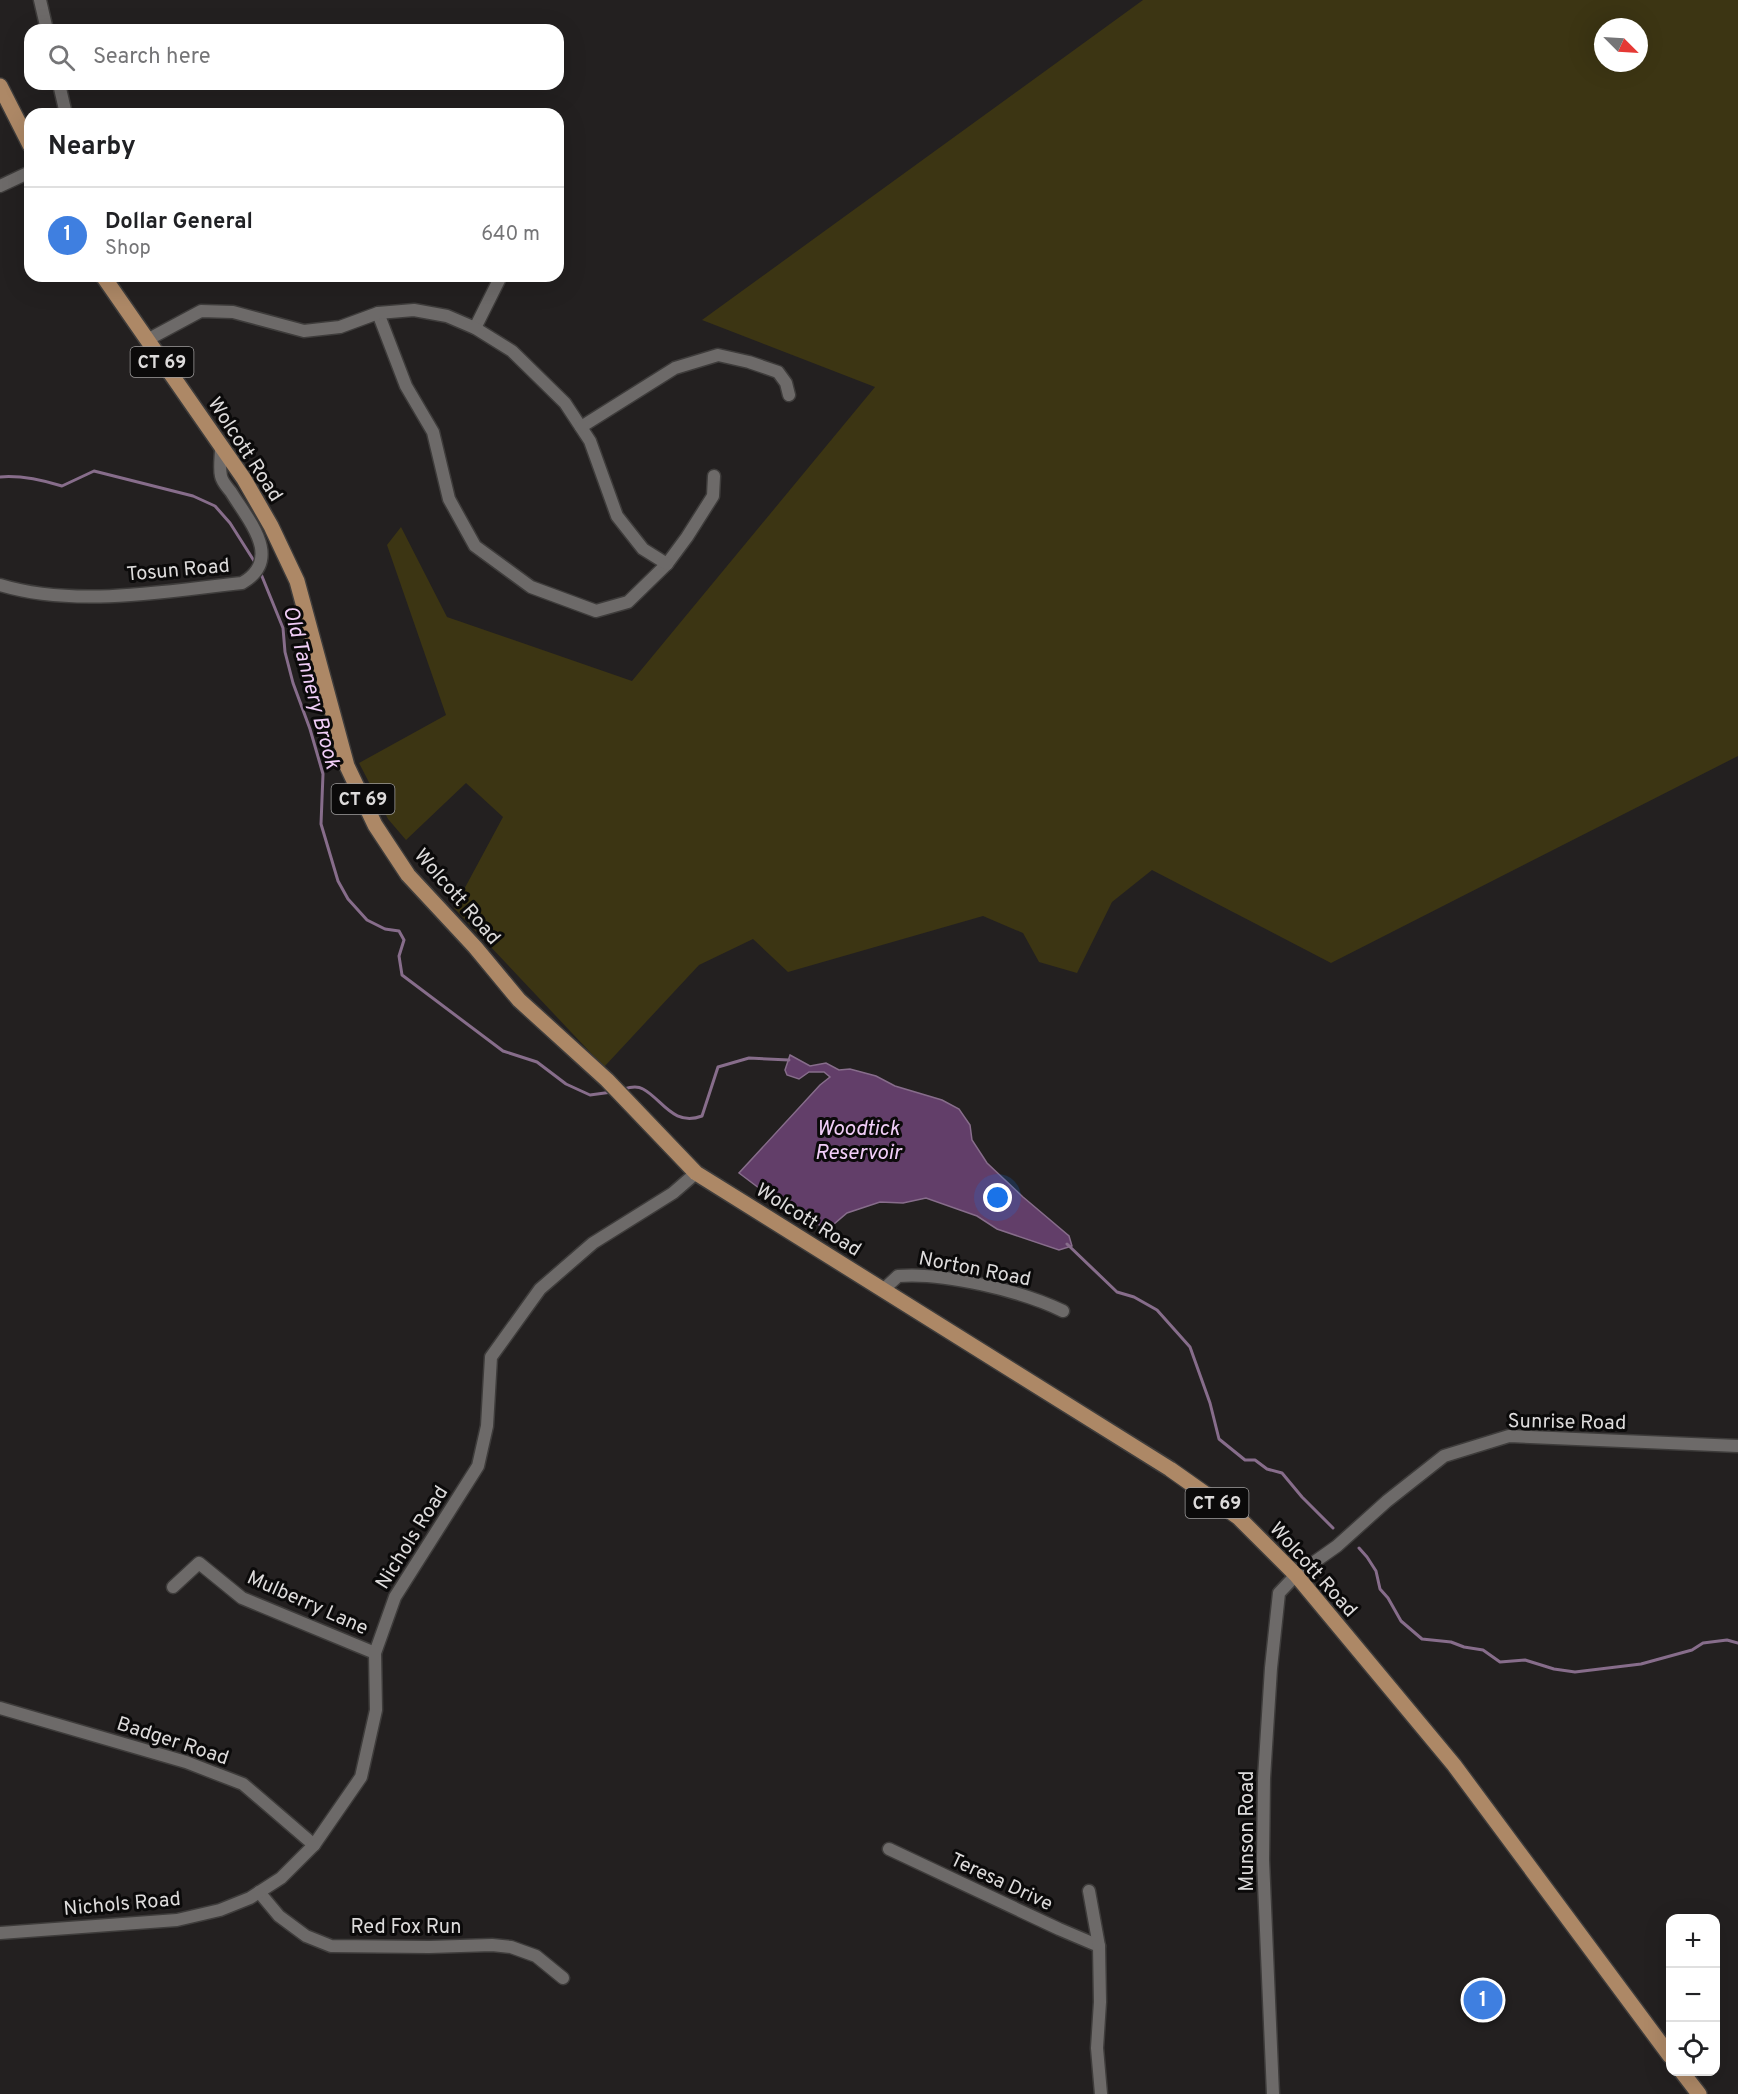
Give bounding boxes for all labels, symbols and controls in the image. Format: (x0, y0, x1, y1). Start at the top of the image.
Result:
north arrow (1594, 18, 1648, 72)
search box (24, 24, 564, 90)
icon: search (45, 41, 78, 74)
text: Search here (93, 44, 211, 71)
text: Nearby (48, 131, 136, 164)
text: Dollar General (105, 209, 253, 236)
text: 1 (64, 222, 72, 248)
text: 640 m (481, 222, 540, 248)
text: Shop (105, 236, 151, 262)
road number: CT 69 (130, 347, 194, 377)
street label: Wolcott Road (201, 393, 288, 507)
street label: Tosun Road (125, 554, 231, 588)
water label: Old Tannery Brook (276, 603, 345, 772)
road number: CT 69 (332, 784, 394, 814)
street label: Wolcott Road (407, 844, 506, 951)
water label: Woodtick Reservoir (815, 1116, 903, 1167)
street label: Wolcott Road (750, 1178, 866, 1263)
your location (983, 1183, 1012, 1212)
street label: Norton Road (916, 1246, 1033, 1294)
street label: Sunrise Road (1507, 1409, 1626, 1437)
street label: Nichols Road (371, 1481, 455, 1595)
road number: CT 69 (1186, 1488, 1248, 1518)
street label: Wolcott Road (1263, 1517, 1362, 1624)
street label: Mulberry Lane (242, 1565, 372, 1642)
street label: Badger Road (113, 1712, 232, 1772)
street label: Munson Road (1235, 1770, 1261, 1892)
street label: Teresa Drive (946, 1848, 1057, 1918)
street label: Nichols Road (62, 1887, 182, 1923)
map controls (1666, 1914, 1720, 2076)
button: + (1666, 1914, 1720, 1968)
street label: Red Fox Run (351, 1915, 461, 1941)
button: − (1666, 1968, 1720, 2022)
pin: 1 (1464, 1978, 1502, 2022)
button: locate (1666, 2022, 1720, 2076)

